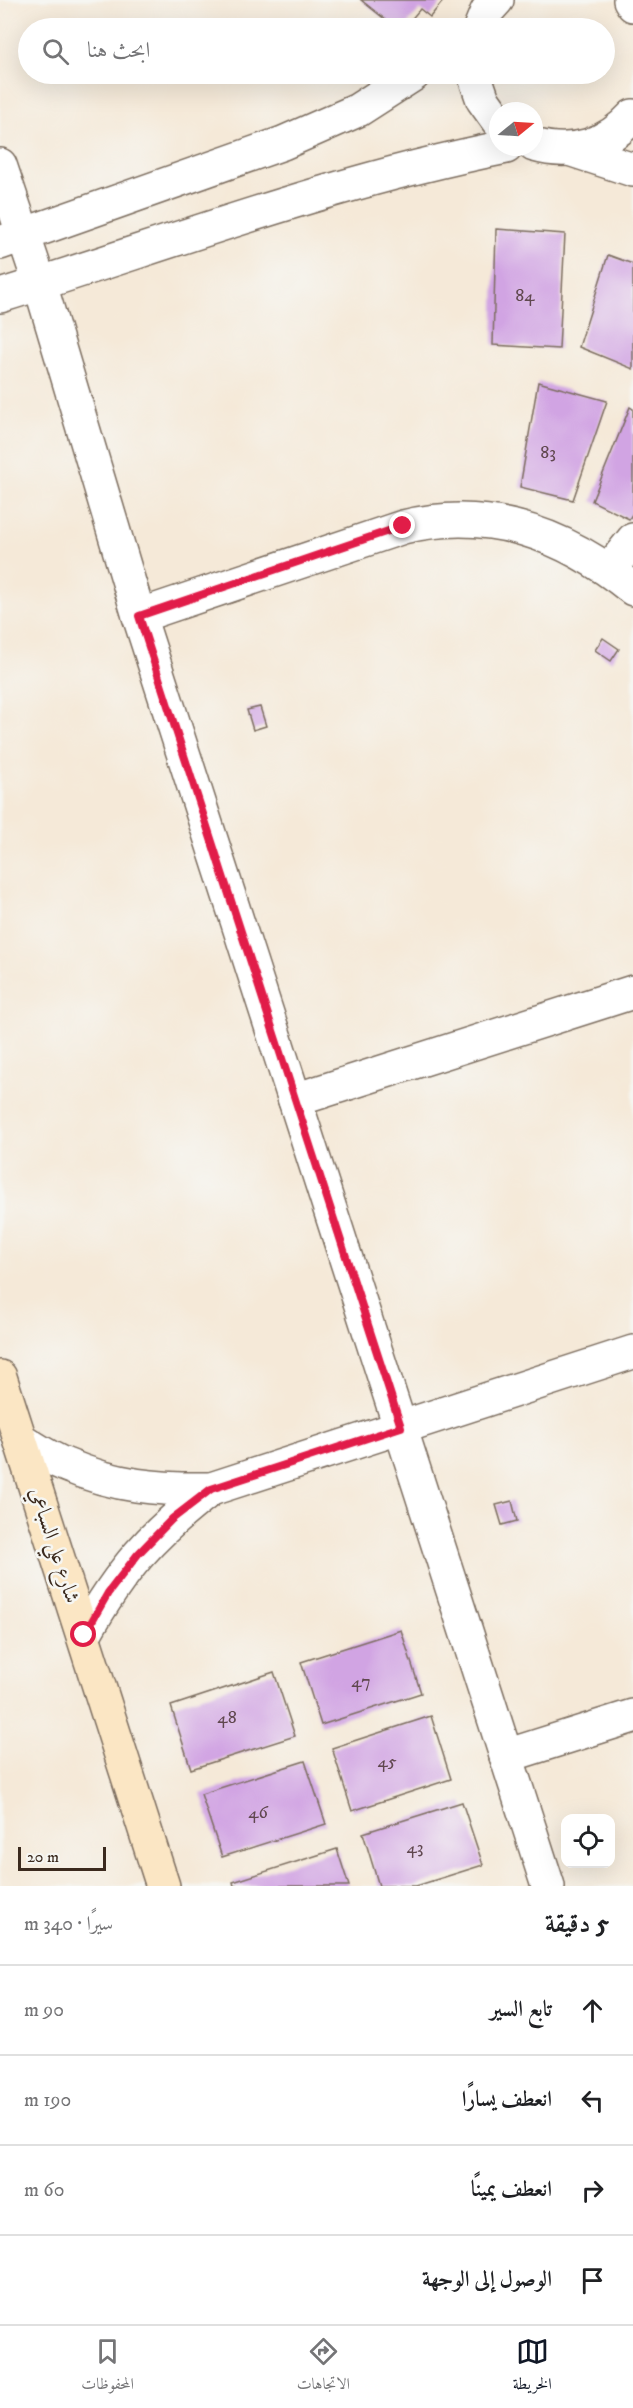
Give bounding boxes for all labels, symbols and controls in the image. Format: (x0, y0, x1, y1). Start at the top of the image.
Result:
search box (18, 18, 615, 84)
icon: search (39, 35, 72, 68)
text: ابحث هنا (87, 37, 150, 64)
north arrow (489, 102, 543, 156)
house number: 84 (515, 285, 535, 307)
house number: 83 (540, 442, 556, 464)
route end (389, 512, 415, 538)
street label: شارع علي السباعي (17, 1484, 85, 1608)
route start (70, 1621, 96, 1647)
house number: 47 (351, 1671, 371, 1693)
house number: 48 (217, 1707, 237, 1729)
house number: 45 (377, 1751, 397, 1773)
house number: 46 (248, 1802, 268, 1824)
map controls (561, 1814, 615, 1868)
button: locate (561, 1814, 615, 1868)
house number: 43 (406, 1837, 424, 1859)
scale bar (18, 1844, 106, 1872)
text: 20 m (27, 1847, 59, 1867)
text: 5 دقيقة (545, 1908, 609, 1941)
text: سيرًا · 340 m (24, 1912, 113, 1937)
icon: ahead (576, 1994, 609, 2027)
text: تابع السير (490, 1996, 552, 2023)
text: 90 m (24, 1998, 64, 2023)
icon: left (576, 2084, 609, 2117)
text: انعطف يسارًا (462, 2086, 552, 2113)
text: 190 m (24, 2088, 71, 2113)
icon: right (576, 2174, 609, 2207)
text: انعطف يمينًا (471, 2176, 552, 2203)
text: 60 m (24, 2178, 65, 2203)
icon: arrive (576, 2264, 609, 2297)
text: الوصول إلى الوجهة (422, 2266, 552, 2293)
tab: المحفوظات (81, 2335, 134, 2399)
tab: الاتجاهات (297, 2335, 350, 2399)
tab: الخريطة (513, 2335, 552, 2399)

